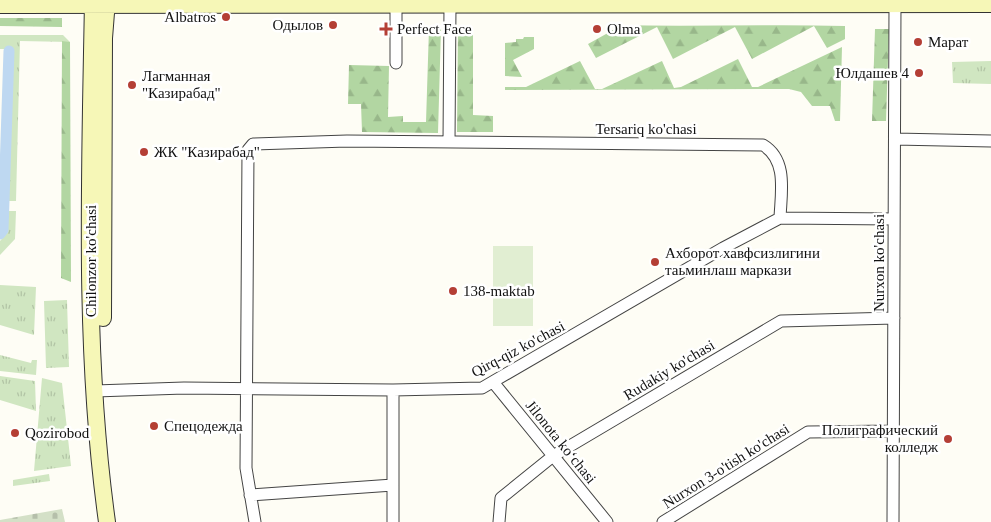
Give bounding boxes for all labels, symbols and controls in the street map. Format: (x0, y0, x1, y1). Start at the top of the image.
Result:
place label: Albatros (164, 9, 216, 25)
marker: Albatros (220, 11, 232, 23)
place label: Одылов (273, 17, 323, 33)
marker: Одылов (327, 19, 339, 31)
place label: Perfect Face (397, 21, 472, 37)
place label: Olma (607, 21, 641, 37)
marker: Perfect Face (379, 22, 393, 36)
marker: Olma (591, 23, 603, 35)
place label: Марат (928, 34, 969, 50)
marker: Марат (912, 36, 924, 48)
place label: Юлдашев 4 (835, 65, 909, 81)
marker: Юлдашев 4 (913, 67, 925, 79)
place label: Лагманная "Казирабад" (142, 68, 221, 101)
marker: Лагманная "Казирабад" (126, 79, 138, 91)
street label: Tersariq ko'chasi (595, 121, 697, 137)
place label: ЖК "Казирабад" (154, 144, 260, 160)
marker: ЖК "Казирабад" (138, 146, 150, 158)
street label: Chilonzor ko'chasi (83, 205, 99, 317)
street label: Nurxon ko'chasi (871, 214, 887, 312)
place label: Ахборот хавфсизлигини таьминлаш маркази (665, 245, 820, 278)
marker: Ахборот хавфсизлигини таьминлаш маркази (649, 256, 661, 268)
place label: 138-maktab (463, 283, 535, 299)
marker: 138-maktab (447, 285, 459, 297)
street label: Qirq-qiz ko'chasi (469, 318, 567, 380)
street label: Rudakiy ko'chasi (621, 337, 717, 403)
street label: Jilonota ko‘chasi (523, 397, 599, 487)
place label: Спецодежда (164, 418, 243, 434)
marker: Спецодежда (148, 420, 160, 432)
street label: Nurxon 3-o'tish ko'chasi (660, 420, 792, 512)
place label: Полиграфический колледж (822, 422, 939, 455)
place label: Qozirobod (25, 425, 90, 441)
marker: Qozirobod (9, 427, 21, 439)
marker: Полиграфический колледж (942, 433, 954, 445)

